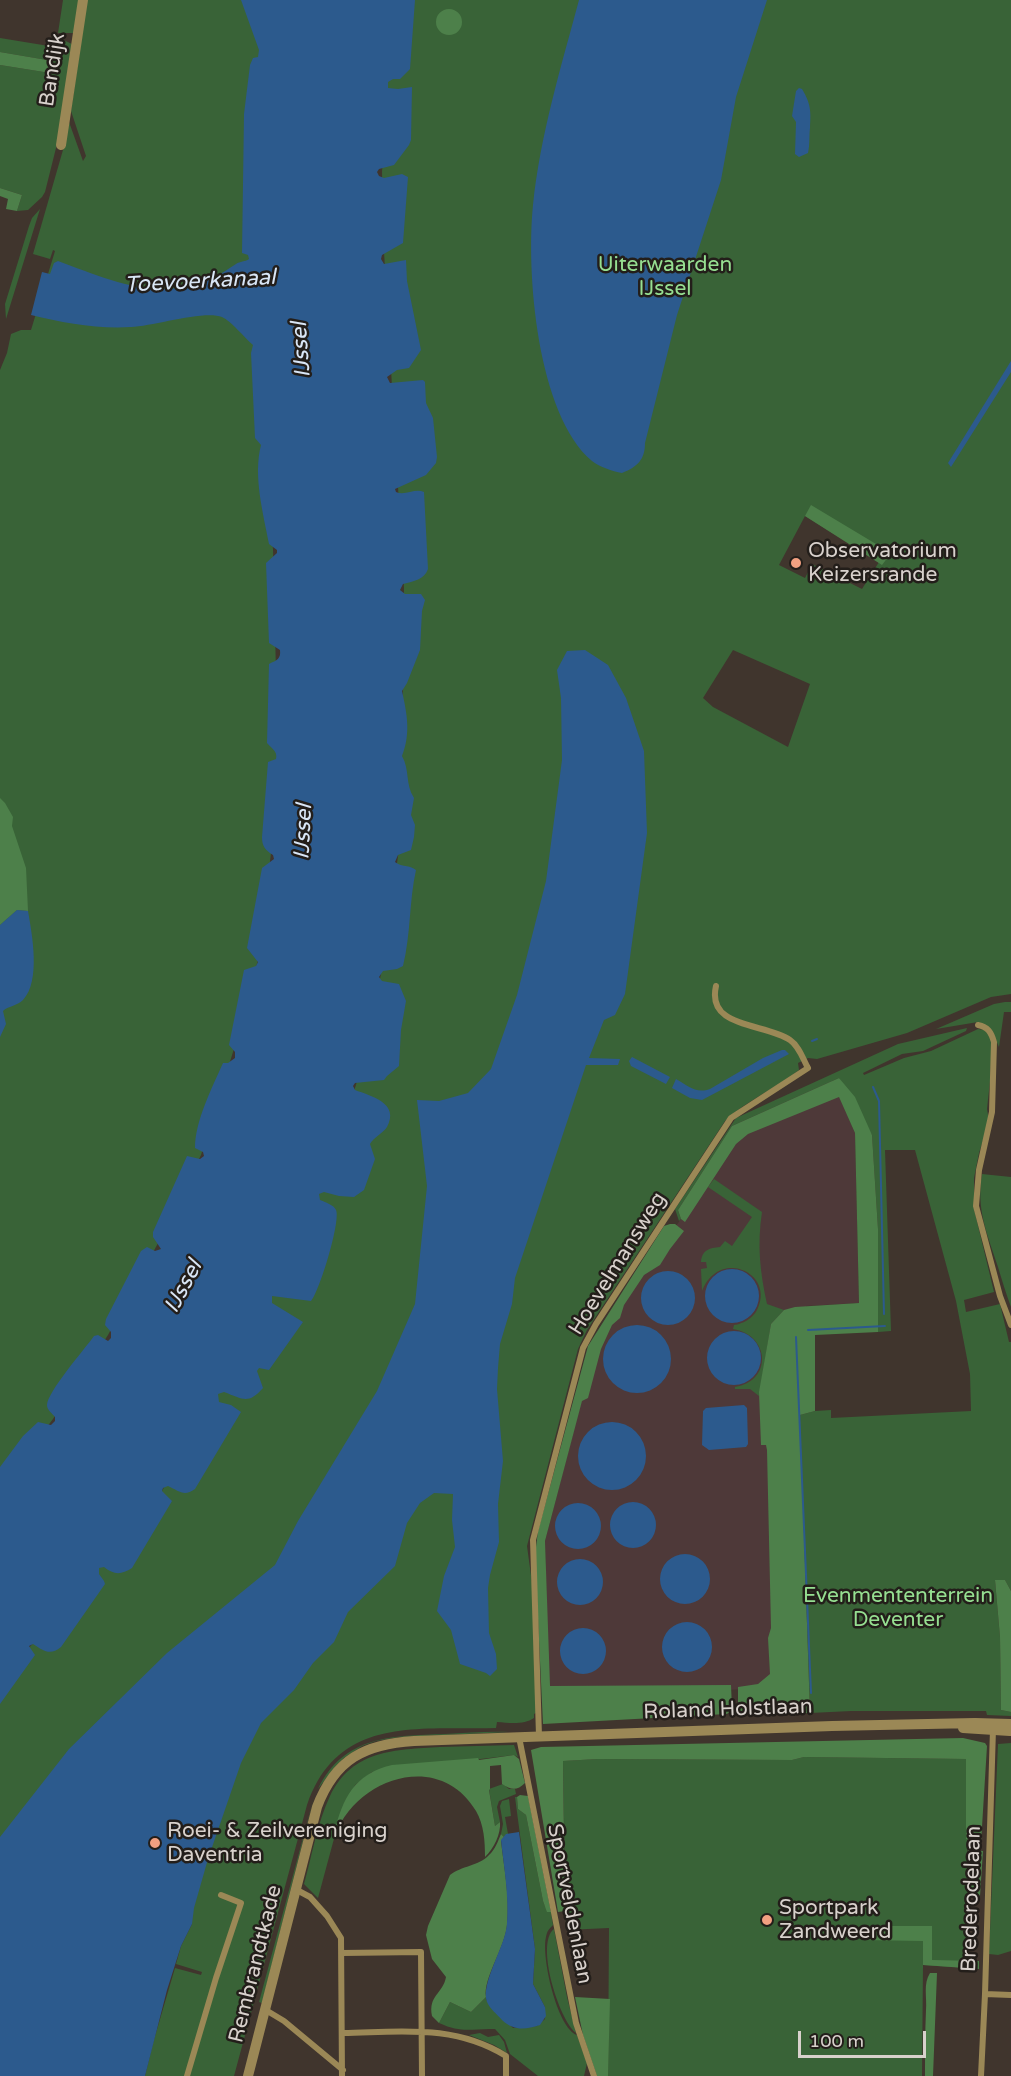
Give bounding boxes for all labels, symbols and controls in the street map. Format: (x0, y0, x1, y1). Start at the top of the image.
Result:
street label: Bandijk (35, 31, 71, 109)
park label: Uiterwaarden IJssel (598, 252, 732, 302)
water label: Toevoerkanaal (124, 265, 276, 299)
water label: IJssel (287, 321, 317, 379)
place label: Observatorium Keizersrande (808, 538, 957, 588)
marker: Observatorium Keizersrande (789, 556, 803, 570)
water label: IJssel (289, 804, 319, 860)
street label: Hoevelmansweg (564, 1188, 672, 1340)
water label: IJssel (159, 1256, 209, 1318)
park label: Evenmententerrein Deventer (803, 1583, 993, 1633)
street label: Roland Holstlaan (643, 1694, 813, 1726)
place label: Roei- & Zeilvereniging Daventria (167, 1818, 387, 1868)
street label: Sportveldenlaan (541, 1822, 597, 1986)
street label: Brederodelaan (957, 1825, 987, 1973)
marker: Roei- & Zeilvereniging Daventria (148, 1836, 162, 1850)
street label: Rembrandtkade (224, 1883, 288, 2045)
place label: Sportpark Zandweerd (779, 1895, 891, 1945)
marker: Sportpark Zandweerd (760, 1913, 774, 1927)
scale bar (801, 2019, 928, 2057)
text: 100 m (809, 2030, 864, 2052)

